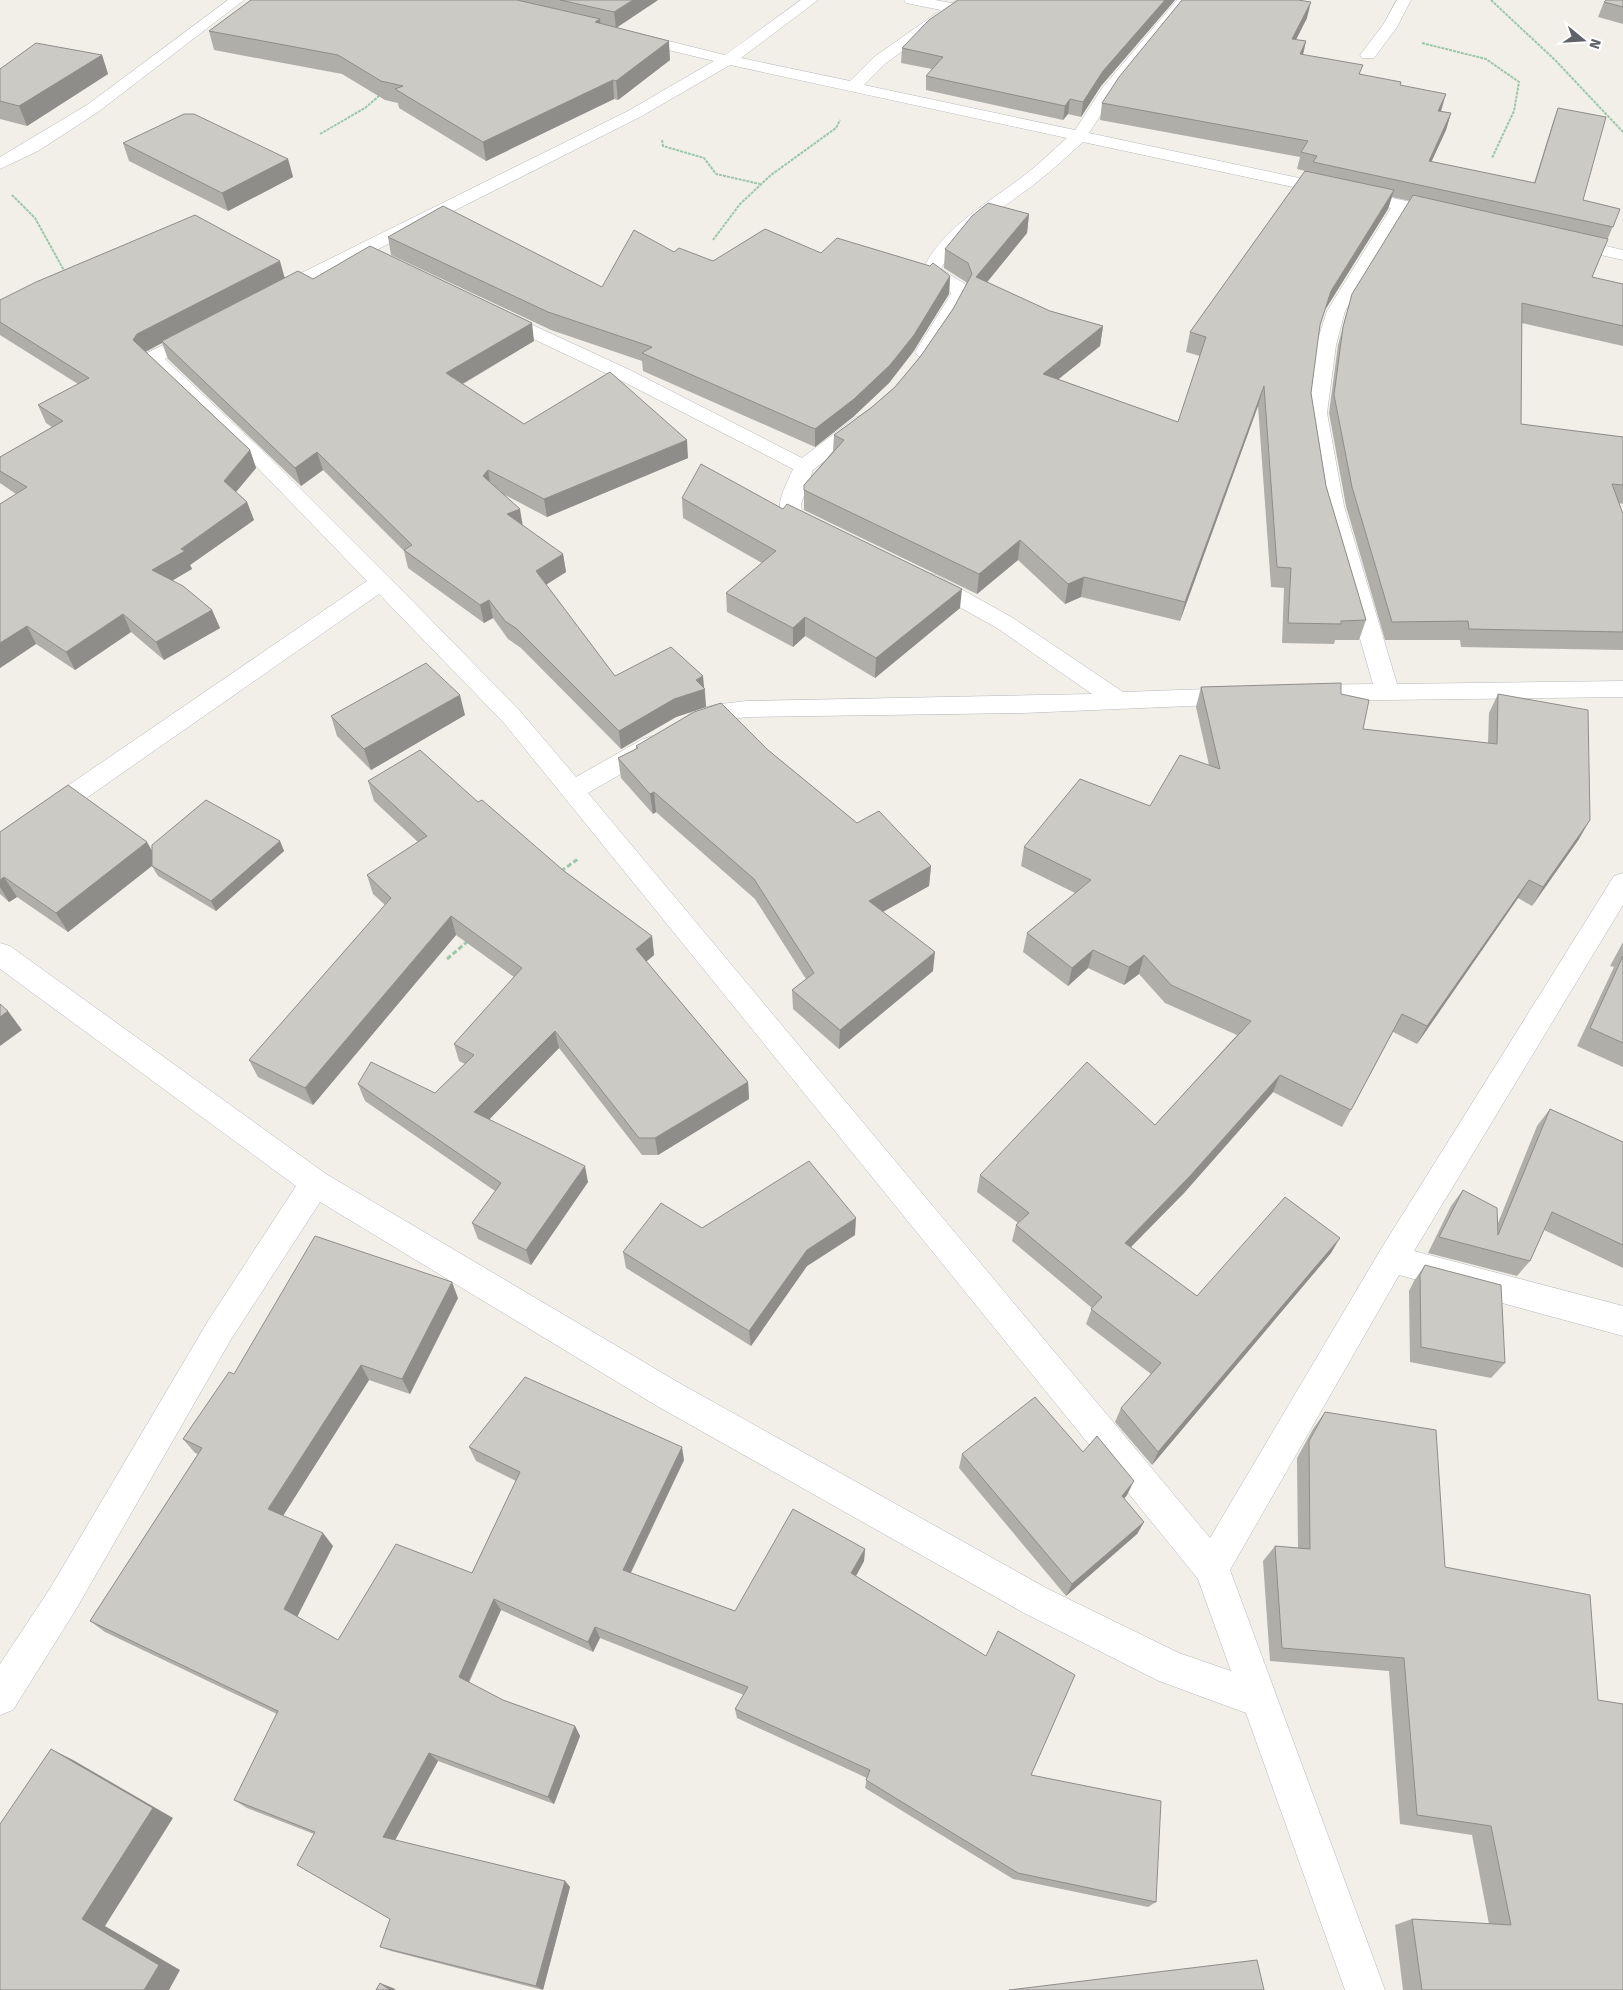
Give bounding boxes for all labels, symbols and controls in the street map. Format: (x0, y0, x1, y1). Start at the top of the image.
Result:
north arrow (1558, 15, 1608, 65)
text: N (1585, 37, 1604, 51)

